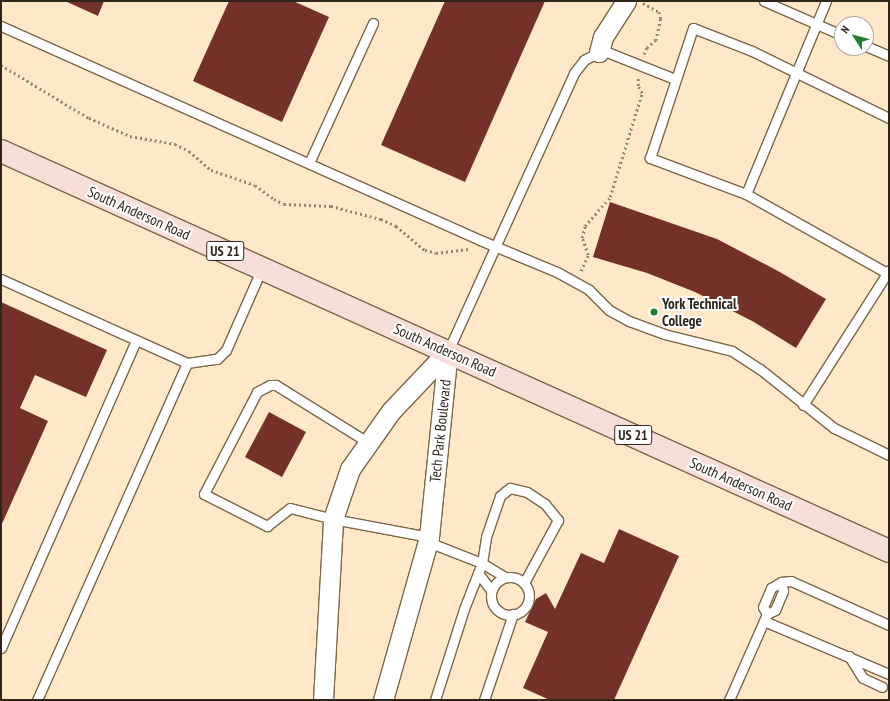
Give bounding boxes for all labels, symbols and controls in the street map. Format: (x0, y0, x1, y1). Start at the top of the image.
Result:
north arrow (834, 16, 874, 56)
text: N (838, 23, 853, 36)
street label: South Anderson Road (85, 182, 193, 244)
road number: US 21 (206, 239, 244, 263)
place label: York Technical College (662, 294, 738, 329)
marker: York Technical College (649, 307, 659, 317)
street label: South Anderson Road (391, 319, 499, 381)
street label: Tech Park Boulevard (426, 378, 454, 484)
road number: US 21 (614, 423, 652, 447)
street label: South Anderson Road (687, 453, 795, 515)

